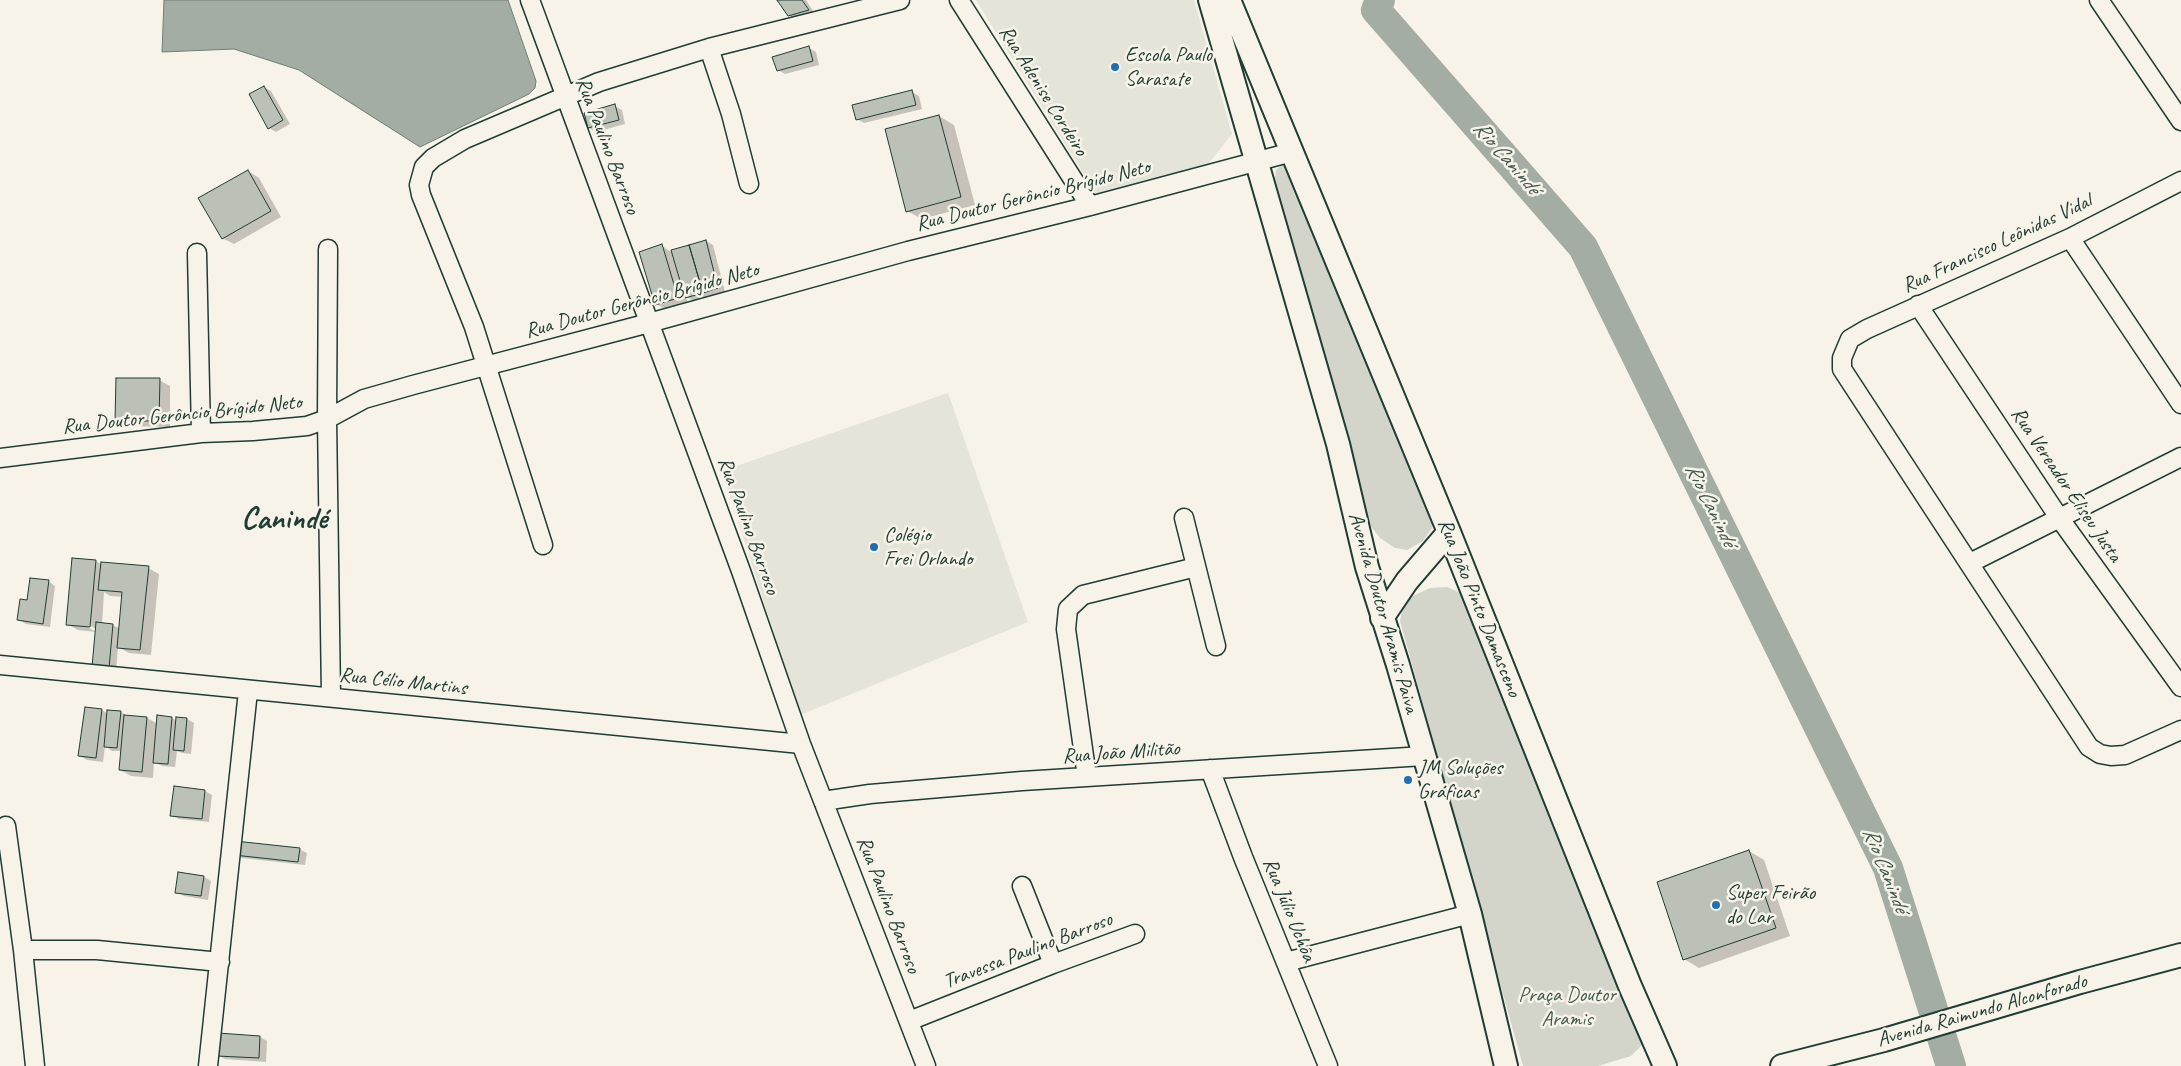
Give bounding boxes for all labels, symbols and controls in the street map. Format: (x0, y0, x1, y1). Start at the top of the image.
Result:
street label: Rua Adenise Cordeiro (993, 21, 1093, 161)
place label: Escola Paulo Sarasate (1125, 42, 1212, 92)
marker: Escola Paulo Sarasate (1109, 61, 1121, 73)
street label: Rua Paulino Barroso (569, 74, 645, 218)
water label: Rio Canindé (1467, 116, 1545, 200)
street label: Rua Doutor Gerôncio Brígido Neto (913, 155, 1153, 237)
street label: Rua Francisco Leônidas Vidal (1898, 189, 2096, 299)
street label: Rua Doutor Gerôncio Brígido Neto (523, 258, 761, 344)
street label: Rua Doutor Gerôncio Brígido Neto (61, 390, 303, 440)
street label: Rua Vereador Eliseu Justa (2005, 403, 2127, 567)
street label: Rua Paulino Barroso (711, 454, 785, 598)
water label: Rio Canindé (1679, 459, 1741, 551)
district label: Canindé (241, 501, 327, 539)
street label: Avenida Doutor Aramis Paiva (1342, 510, 1424, 716)
street label: Rua João Pinto Damasceno (1432, 515, 1526, 701)
place label: Colégio Frei Orlando (884, 522, 973, 572)
marker: Colégio Frei Orlando (868, 541, 880, 553)
street label: Rua Célio Martins (338, 663, 468, 701)
street label: Rua João Militão (1062, 736, 1180, 770)
place label: JM Soluções Gráficas (1418, 755, 1502, 805)
marker: JM Soluções Gráficas (1402, 774, 1414, 786)
water label: Rio Canindé (1856, 824, 1914, 916)
street label: Rua Paulino Barroso (850, 833, 926, 977)
street label: Rua Júlio Uchôa (1257, 854, 1321, 966)
place label: Super Feirão do Lar (1726, 880, 1815, 930)
marker: Super Feirão do Lar (1710, 899, 1722, 911)
street label: Travessa Paulino Barroso (940, 907, 1116, 995)
street label: Avenida Raimundo Alconforado (1874, 969, 2090, 1053)
park label: Praça Doutor Aramis (1518, 982, 1616, 1032)

